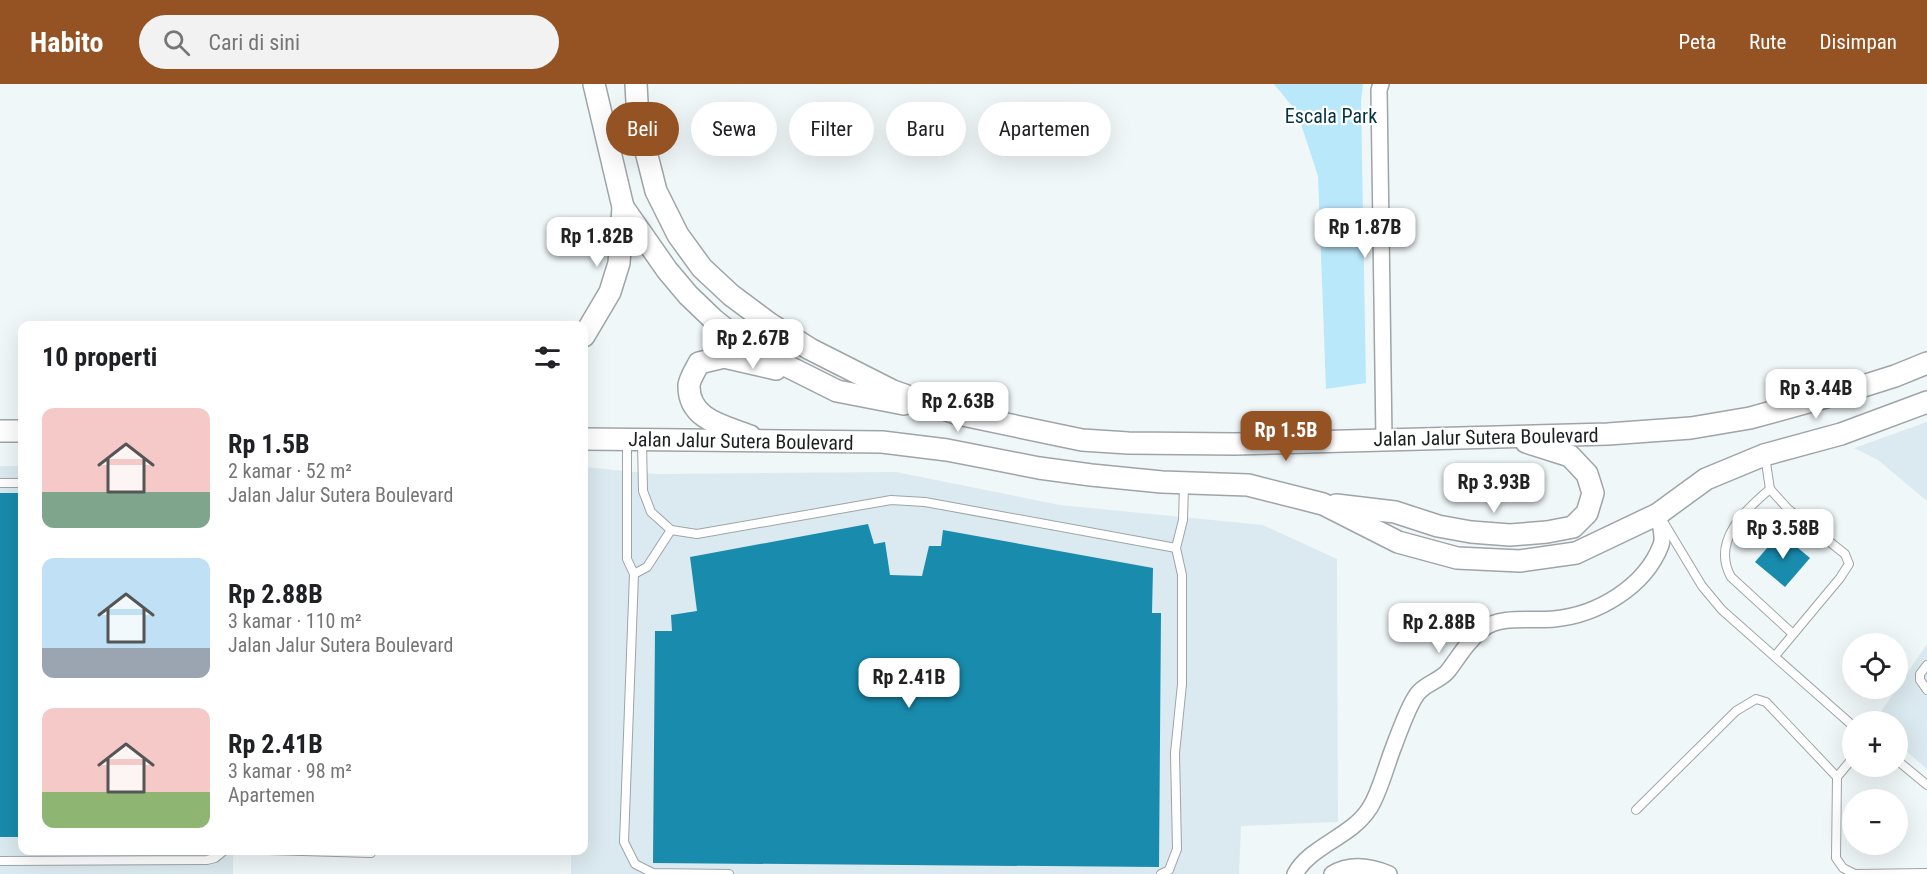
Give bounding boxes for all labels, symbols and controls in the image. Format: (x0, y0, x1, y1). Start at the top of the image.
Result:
search box (139, 15, 559, 69)
text: Habito (30, 26, 103, 59)
icon: search (160, 26, 193, 59)
text: Cari di sini (208, 30, 300, 55)
text: Peta (1678, 30, 1716, 54)
text: Rute (1749, 30, 1786, 54)
text: Disimpan (1819, 30, 1897, 54)
chip: Beli (606, 102, 679, 156)
chip: Sewa (691, 102, 777, 156)
chip: Filter (789, 102, 874, 156)
chip: Baru (886, 102, 966, 156)
chip: Apartemen (978, 102, 1111, 156)
park label: Escala Park (1285, 104, 1377, 128)
pin: Rp 1.87B (1303, 208, 1427, 259)
text: Rp 1.87B (1329, 215, 1401, 239)
pin: Rp 1.82B (535, 217, 659, 268)
text: Rp 1.82B (561, 224, 633, 248)
pin: Rp 2.67B (691, 319, 815, 370)
text: Rp 2.67B (717, 326, 789, 350)
icon: filters (531, 341, 564, 374)
text: 10 properti (42, 342, 157, 372)
pin: Rp 3.44B (1754, 369, 1878, 420)
text: Rp 3.44B (1780, 376, 1852, 400)
pin: Rp 2.63B (896, 382, 1020, 433)
text: Rp 2.63B (922, 389, 994, 413)
pin: Rp 1.5B (1231, 411, 1341, 462)
text: Rp 1.5B (1255, 418, 1317, 442)
street label: Jalan Jalur Sutera Boulevard (1373, 423, 1599, 451)
street label: Jalan Jalur Sutera Boulevard (628, 427, 854, 455)
text: Rp 1.5B (228, 429, 310, 459)
icon: home (90, 432, 162, 504)
text: 2 kamar · 52 m² (228, 459, 352, 483)
pin: Rp 3.93B (1432, 463, 1556, 514)
text: Rp 3.93B (1458, 470, 1530, 494)
text: Jalan Jalur Sutera Boulevard (228, 483, 453, 507)
pin: Rp 3.58B (1721, 509, 1845, 560)
text: Rp 3.58B (1747, 516, 1819, 540)
text: Rp 2.88B (228, 579, 323, 609)
icon: home (90, 582, 162, 654)
pin: Rp 2.88B (1377, 603, 1501, 654)
text: 3 kamar · 110 m² (228, 609, 362, 633)
text: Rp 2.88B (1403, 610, 1475, 634)
text: Jalan Jalur Sutera Boulevard (228, 633, 453, 657)
map controls (1842, 633, 1908, 855)
button: locate (1842, 633, 1908, 699)
pin: Rp 2.41B (847, 658, 971, 709)
text: Rp 2.41B (873, 665, 945, 689)
button: + (1842, 711, 1908, 777)
text: Rp 2.41B (228, 729, 323, 759)
icon: home (90, 732, 162, 804)
text: 3 kamar · 98 m² (228, 759, 352, 783)
text: Apartemen (228, 783, 315, 807)
button: − (1842, 789, 1908, 855)

